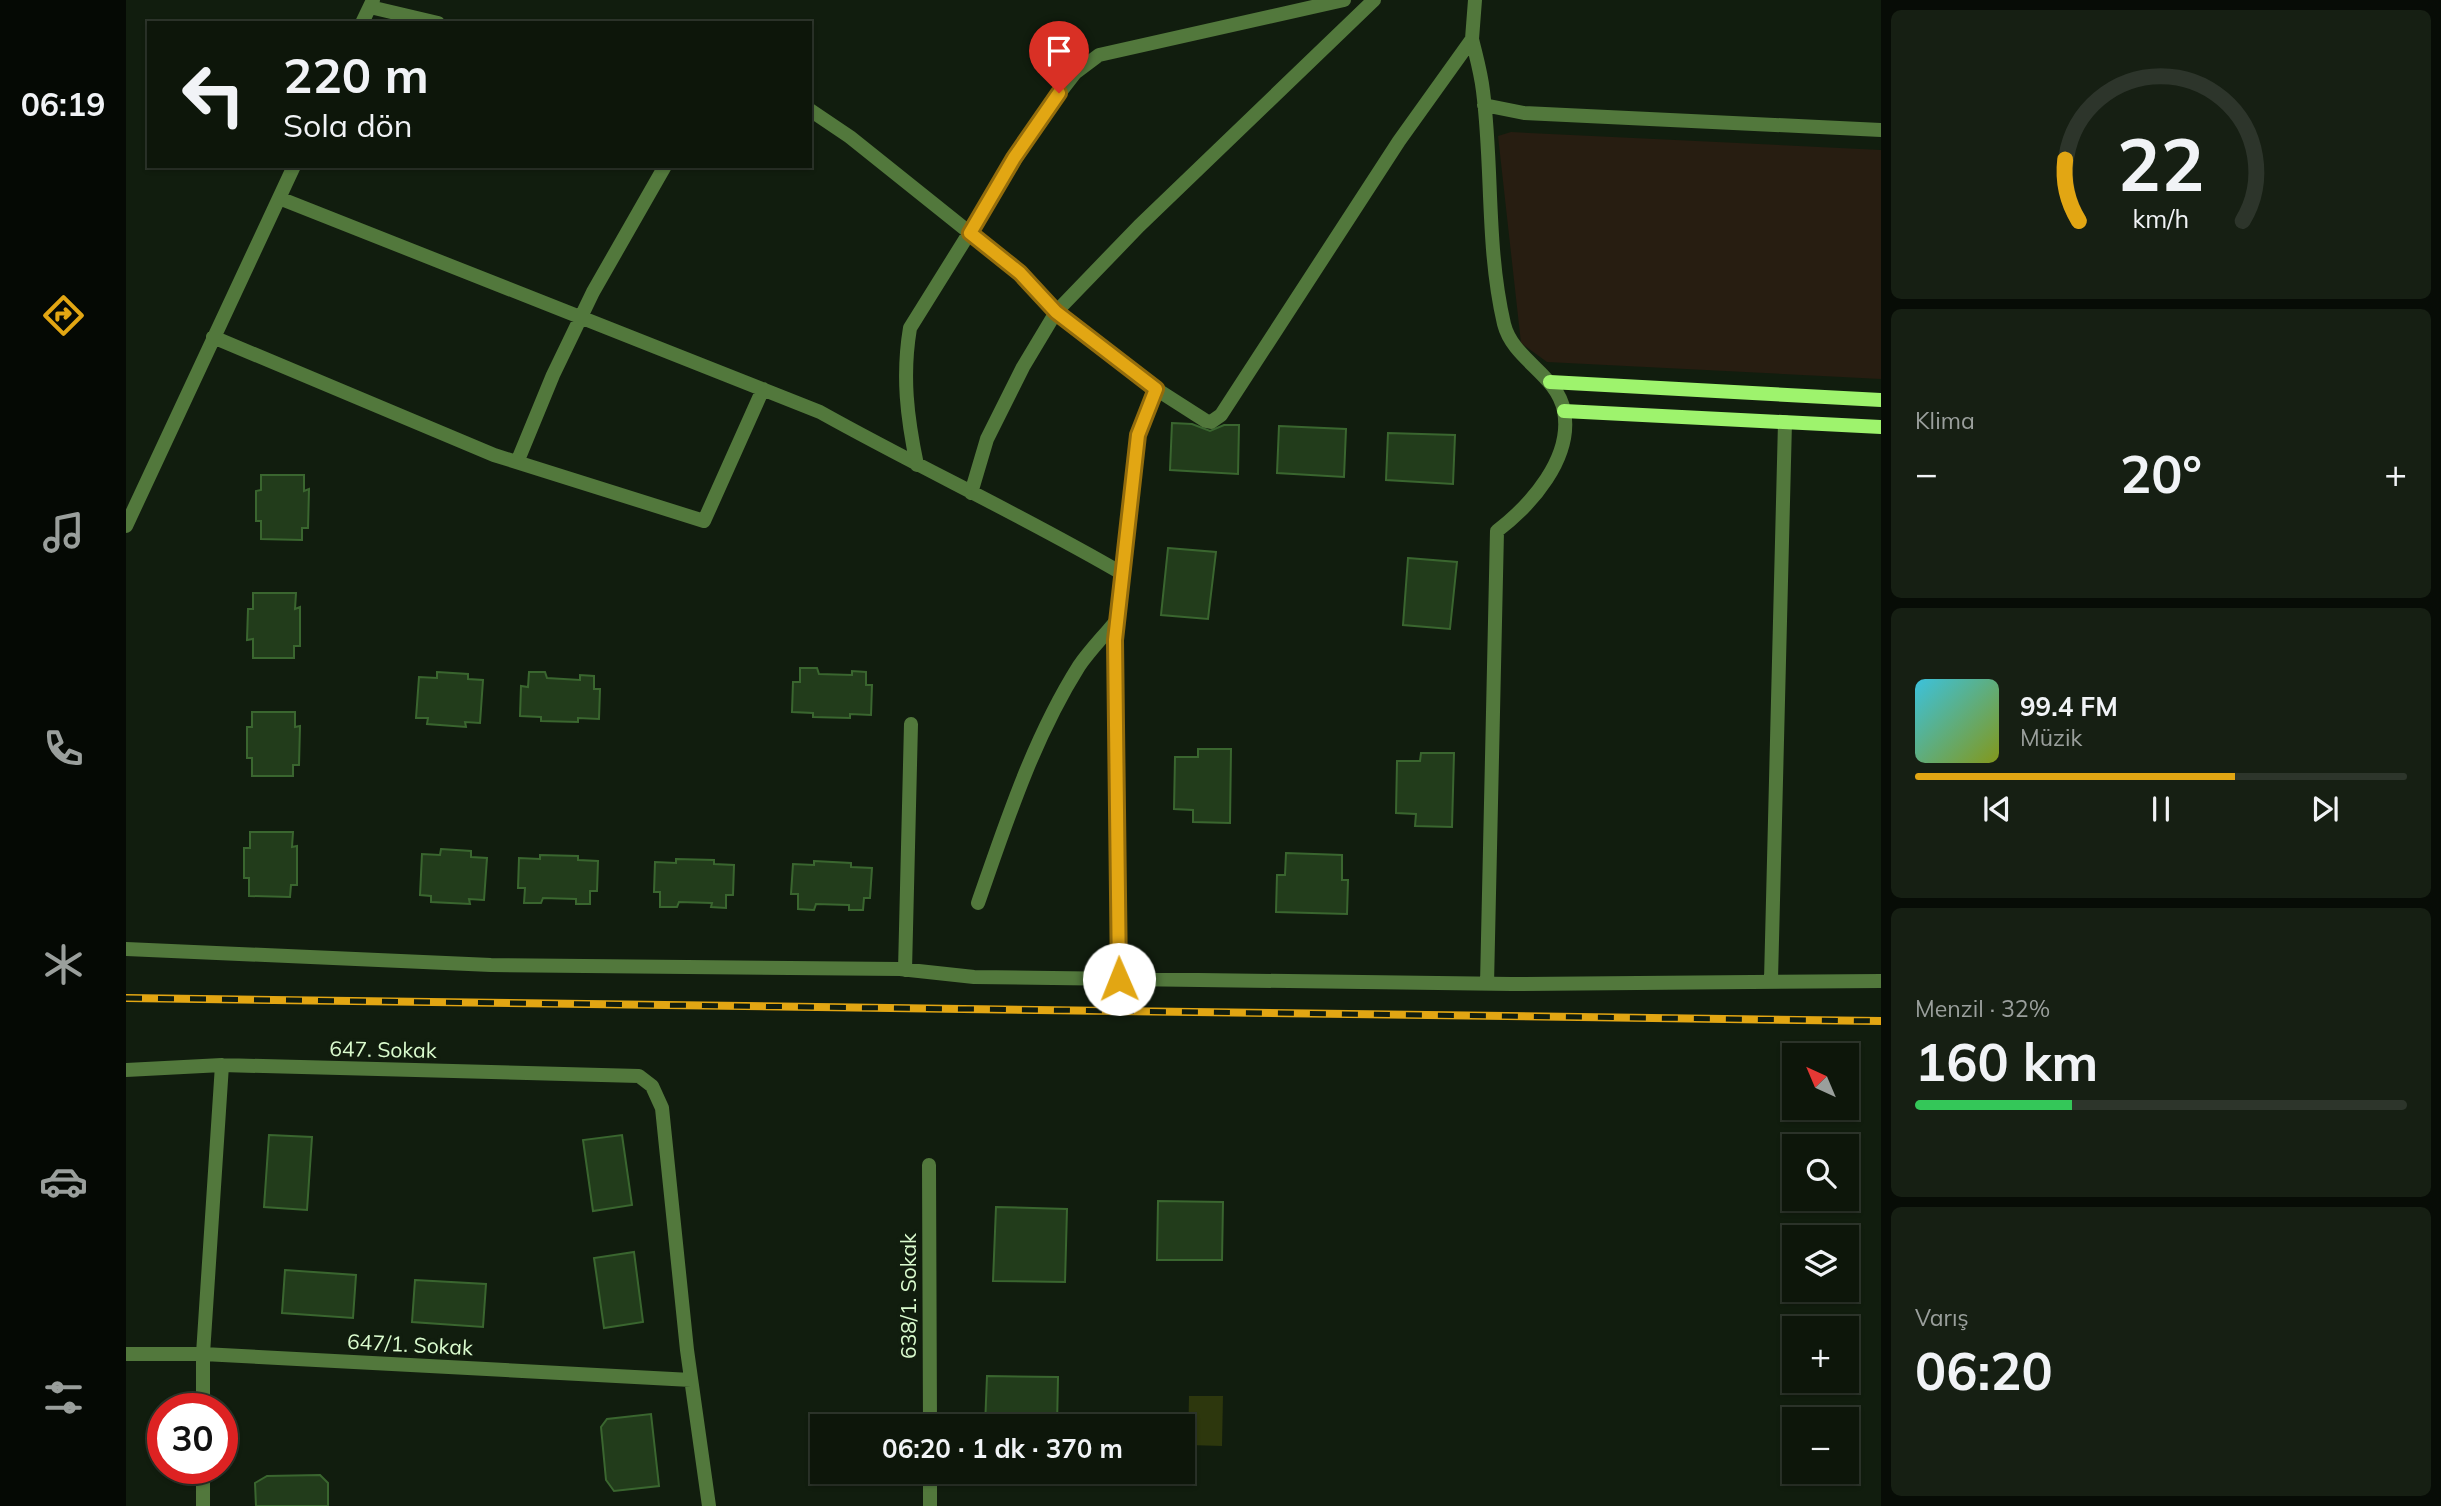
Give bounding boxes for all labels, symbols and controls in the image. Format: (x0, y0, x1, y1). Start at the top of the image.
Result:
pin (1029, 21, 1089, 93)
icon: arrive (1040, 32, 1078, 70)
text: 220 m (283, 44, 429, 105)
icon: left (168, 49, 259, 140)
text: 06:19 (21, 84, 105, 124)
text: Sola dön (283, 105, 413, 145)
text: 22 (2117, 118, 2205, 209)
text: km/h (2133, 202, 2189, 233)
icon: directions (39, 291, 88, 340)
text: Klima (1915, 406, 1975, 435)
text: 20° (2120, 441, 2202, 506)
text: − (1915, 449, 1938, 497)
text: + (2384, 449, 2407, 497)
icon: music (39, 508, 88, 557)
text: 99.4 FM (2020, 690, 2118, 723)
text: Müzik (2020, 723, 2082, 752)
icon: phone (39, 724, 88, 773)
icon: previous (1978, 790, 2016, 828)
icon: pause (2142, 790, 2180, 828)
icon: next (2306, 790, 2344, 828)
icon: climate (39, 940, 88, 989)
position arrow (1082, 942, 1156, 1016)
text: Menzil · 32% (1915, 994, 2050, 1023)
text: 160 km (1915, 1029, 2098, 1094)
street label: 647. Sokak (329, 1035, 437, 1063)
north arrow (1782, 1043, 1858, 1120)
map controls (1782, 1043, 1859, 1484)
button: search (1782, 1134, 1859, 1211)
icon: car (39, 1157, 88, 1206)
button: layers (1782, 1225, 1859, 1302)
street label: 638/1. Sokak (895, 1233, 921, 1359)
text: Varış (1915, 1303, 1969, 1332)
button: + (1782, 1316, 1859, 1393)
street label: 647/1. Sokak (346, 1328, 474, 1360)
text: 06:20 (1915, 1338, 2053, 1403)
icon: filters (39, 1373, 88, 1422)
speed limit sign: 30 (147, 1393, 238, 1484)
button: − (1782, 1407, 1859, 1484)
text: 06:20 · 1 dk · 370 m (882, 1432, 1123, 1465)

